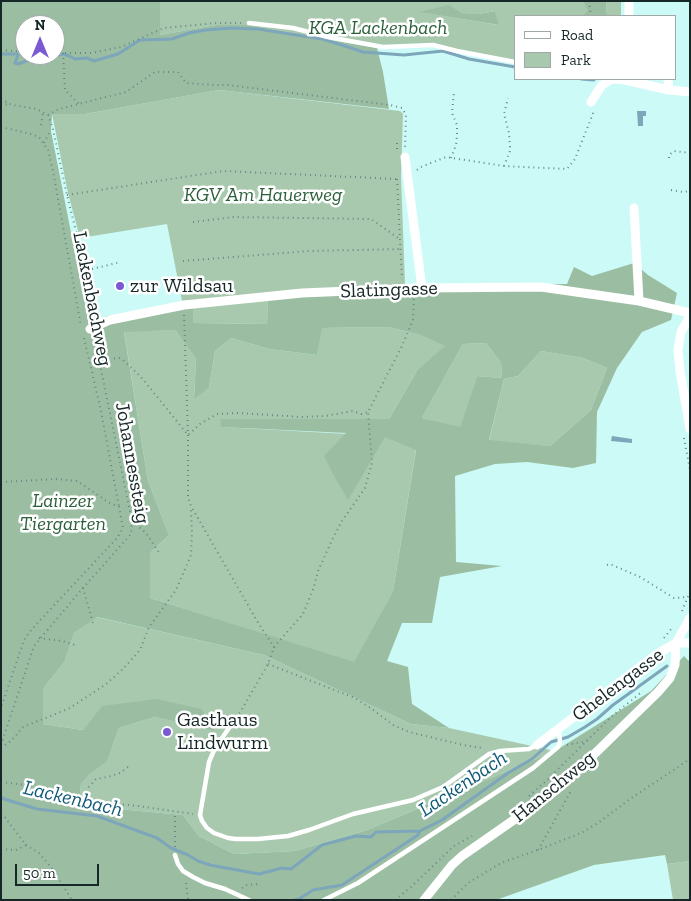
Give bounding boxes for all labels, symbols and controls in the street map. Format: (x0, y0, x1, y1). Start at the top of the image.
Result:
north arrow (15, 15, 65, 65)
legend (514, 15, 676, 80)
park label: KGA Lackenbach (309, 16, 447, 40)
text: N (35, 17, 45, 34)
text: Road (561, 26, 593, 44)
text: Park (561, 51, 591, 69)
park label: KGV Am Hauerweg (184, 183, 342, 207)
street label: Lackenbachweg (67, 230, 117, 368)
place label: zur Wildsau (130, 274, 233, 298)
street label: Slatingasse (340, 276, 438, 304)
marker: zur Wildsau (114, 280, 126, 292)
street label: Johannessteig (110, 400, 154, 526)
park label: Lainzer Tiergarten (20, 489, 106, 536)
street label: Ghelengasse (568, 643, 668, 727)
place label: Gasthaus Lindwurm (177, 708, 268, 755)
marker: Gasthaus Lindwurm (161, 726, 173, 738)
water label: Lackenbach (414, 745, 512, 823)
street label: Hanschweg (507, 746, 601, 828)
water label: Lackenbach (21, 775, 125, 823)
scale bar (18, 854, 101, 886)
text: 50 m (23, 864, 56, 882)

